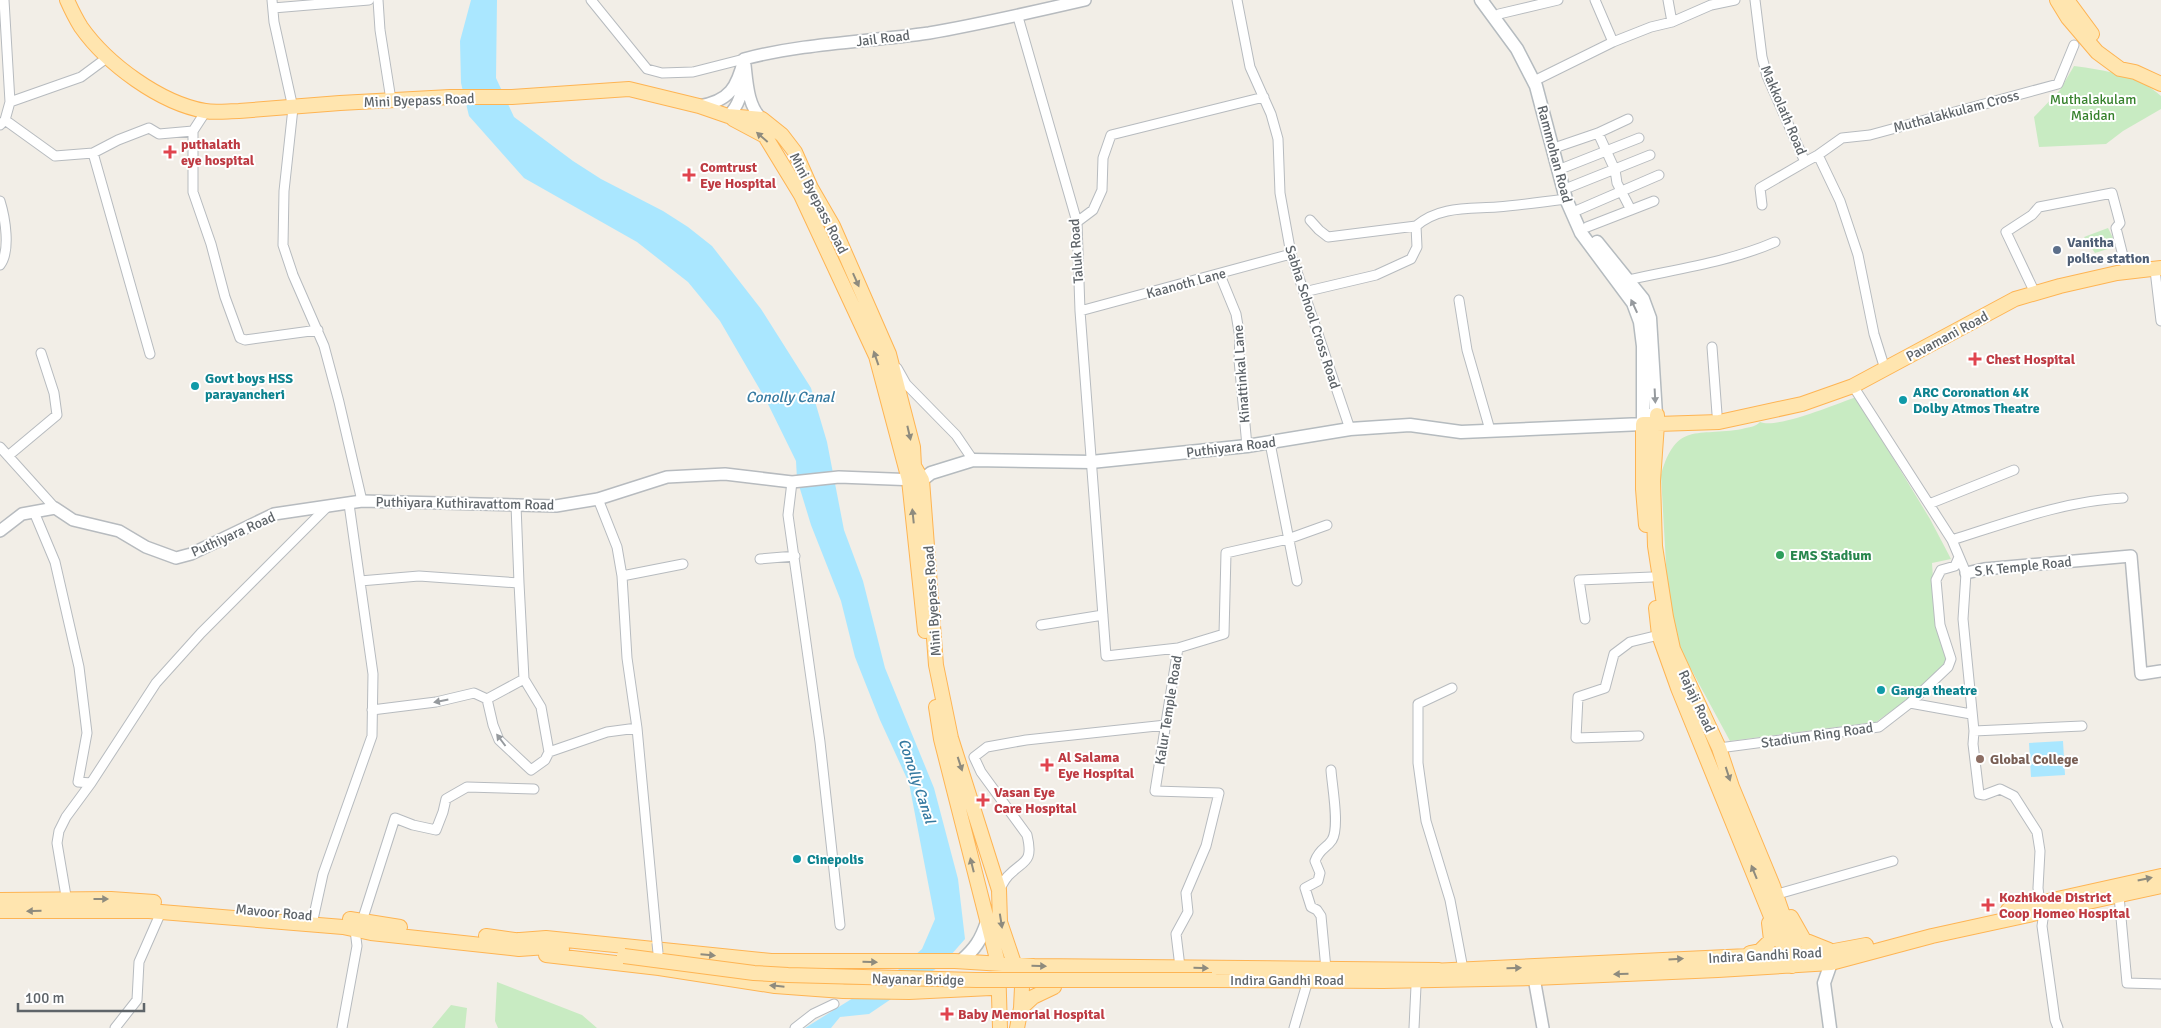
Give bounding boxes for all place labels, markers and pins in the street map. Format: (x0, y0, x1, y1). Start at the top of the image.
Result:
place label: puthalath eye hospital (181, 136, 255, 169)
marker: puthalath eye hospital (163, 145, 177, 159)
place label: Comtrust Eye Hospital (700, 159, 777, 192)
marker: Comtrust Eye Hospital (682, 168, 696, 182)
place label: Vanitha police station (2067, 234, 2150, 267)
marker: Vanitha police station (2051, 244, 2063, 256)
place label: Chest Hospital (1986, 351, 2076, 368)
marker: Chest Hospital (1968, 352, 1982, 366)
place label: Govt boys HSS parayancheri (205, 370, 293, 403)
marker: Govt boys HSS parayancheri (189, 380, 201, 392)
place label: ARC Coronation 4K Dolby Atmos Theatre (1913, 384, 2040, 417)
marker: ARC Coronation 4K Dolby Atmos Theatre (1897, 394, 1909, 406)
place label: EMS Stadium (1790, 547, 1871, 564)
marker: EMS Stadium (1774, 549, 1786, 561)
place label: Ganga theatre (1891, 682, 1977, 699)
marker: Ganga theatre (1875, 684, 1887, 696)
place label: Al Salama Eye Hospital (1058, 749, 1135, 782)
place label: Global College (1990, 751, 2079, 768)
marker: Global College (1974, 753, 1986, 765)
marker: Al Salama Eye Hospital (1040, 758, 1054, 772)
place label: Vasan Eye Care Hospital (994, 784, 1077, 817)
marker: Vasan Eye Care Hospital (976, 793, 990, 807)
place label: Cinepolis (807, 851, 864, 868)
marker: Cinepolis (791, 853, 803, 865)
place label: Kozhikode District Coop Homeo Hospital (1999, 889, 2130, 922)
marker: Kozhikode District Coop Homeo Hospital (1981, 898, 1995, 912)
place label: Baby Memorial Hospital (958, 1006, 1105, 1023)
marker: Baby Memorial Hospital (940, 1007, 954, 1021)

